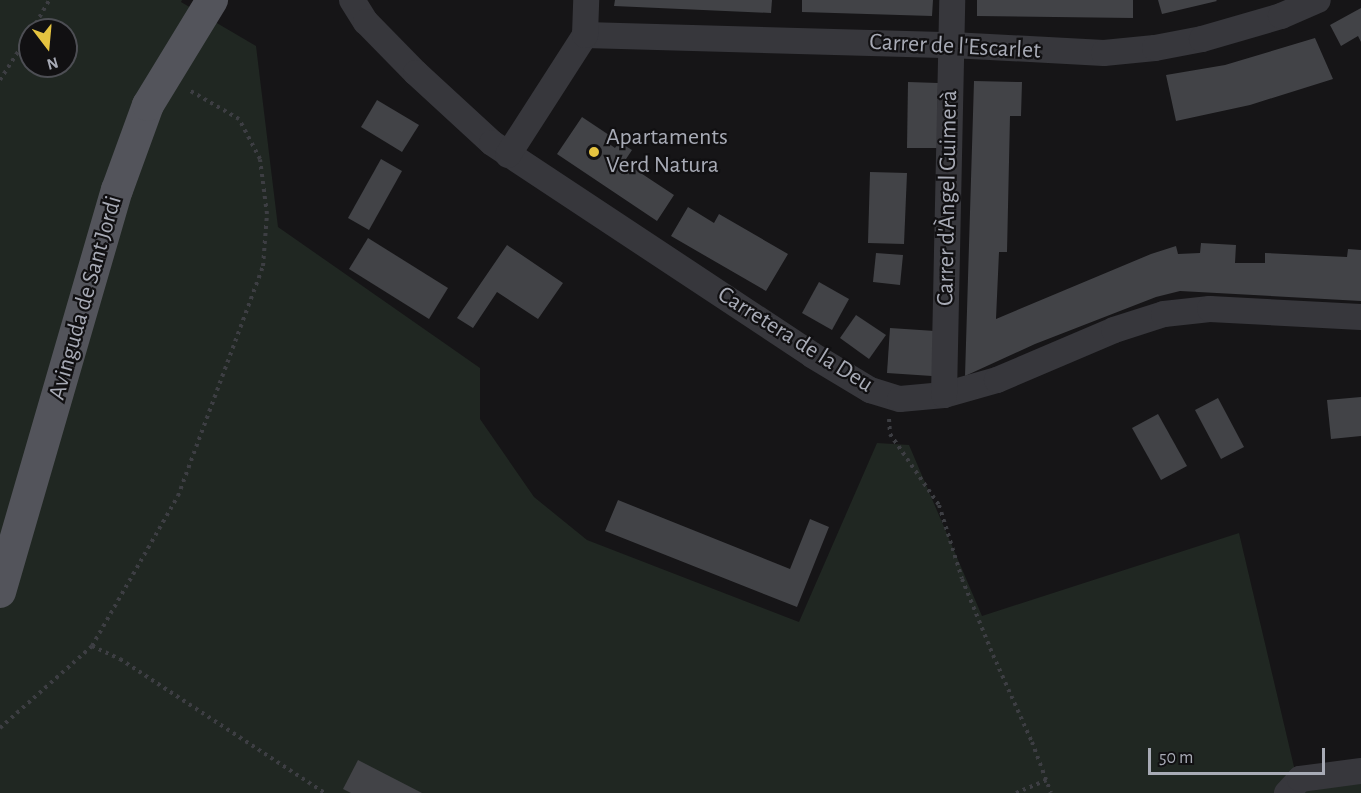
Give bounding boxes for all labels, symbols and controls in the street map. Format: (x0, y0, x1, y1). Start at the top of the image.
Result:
north arrow (18, 18, 78, 78)
street label: Carrer de l'Escarlet (869, 28, 1041, 66)
text: N (45, 54, 60, 73)
street label: Carrer d'Àngel Guimerà (932, 90, 964, 306)
place label: Apartaments Verd Natura (606, 124, 728, 180)
marker: Apartaments Verd Natura (587, 145, 601, 159)
street label: Avinguda de Sant Jordi (43, 193, 129, 403)
street label: Carretera de la Deu (712, 281, 878, 399)
scale bar (1151, 736, 1328, 774)
text: 50 m (1159, 749, 1193, 767)

